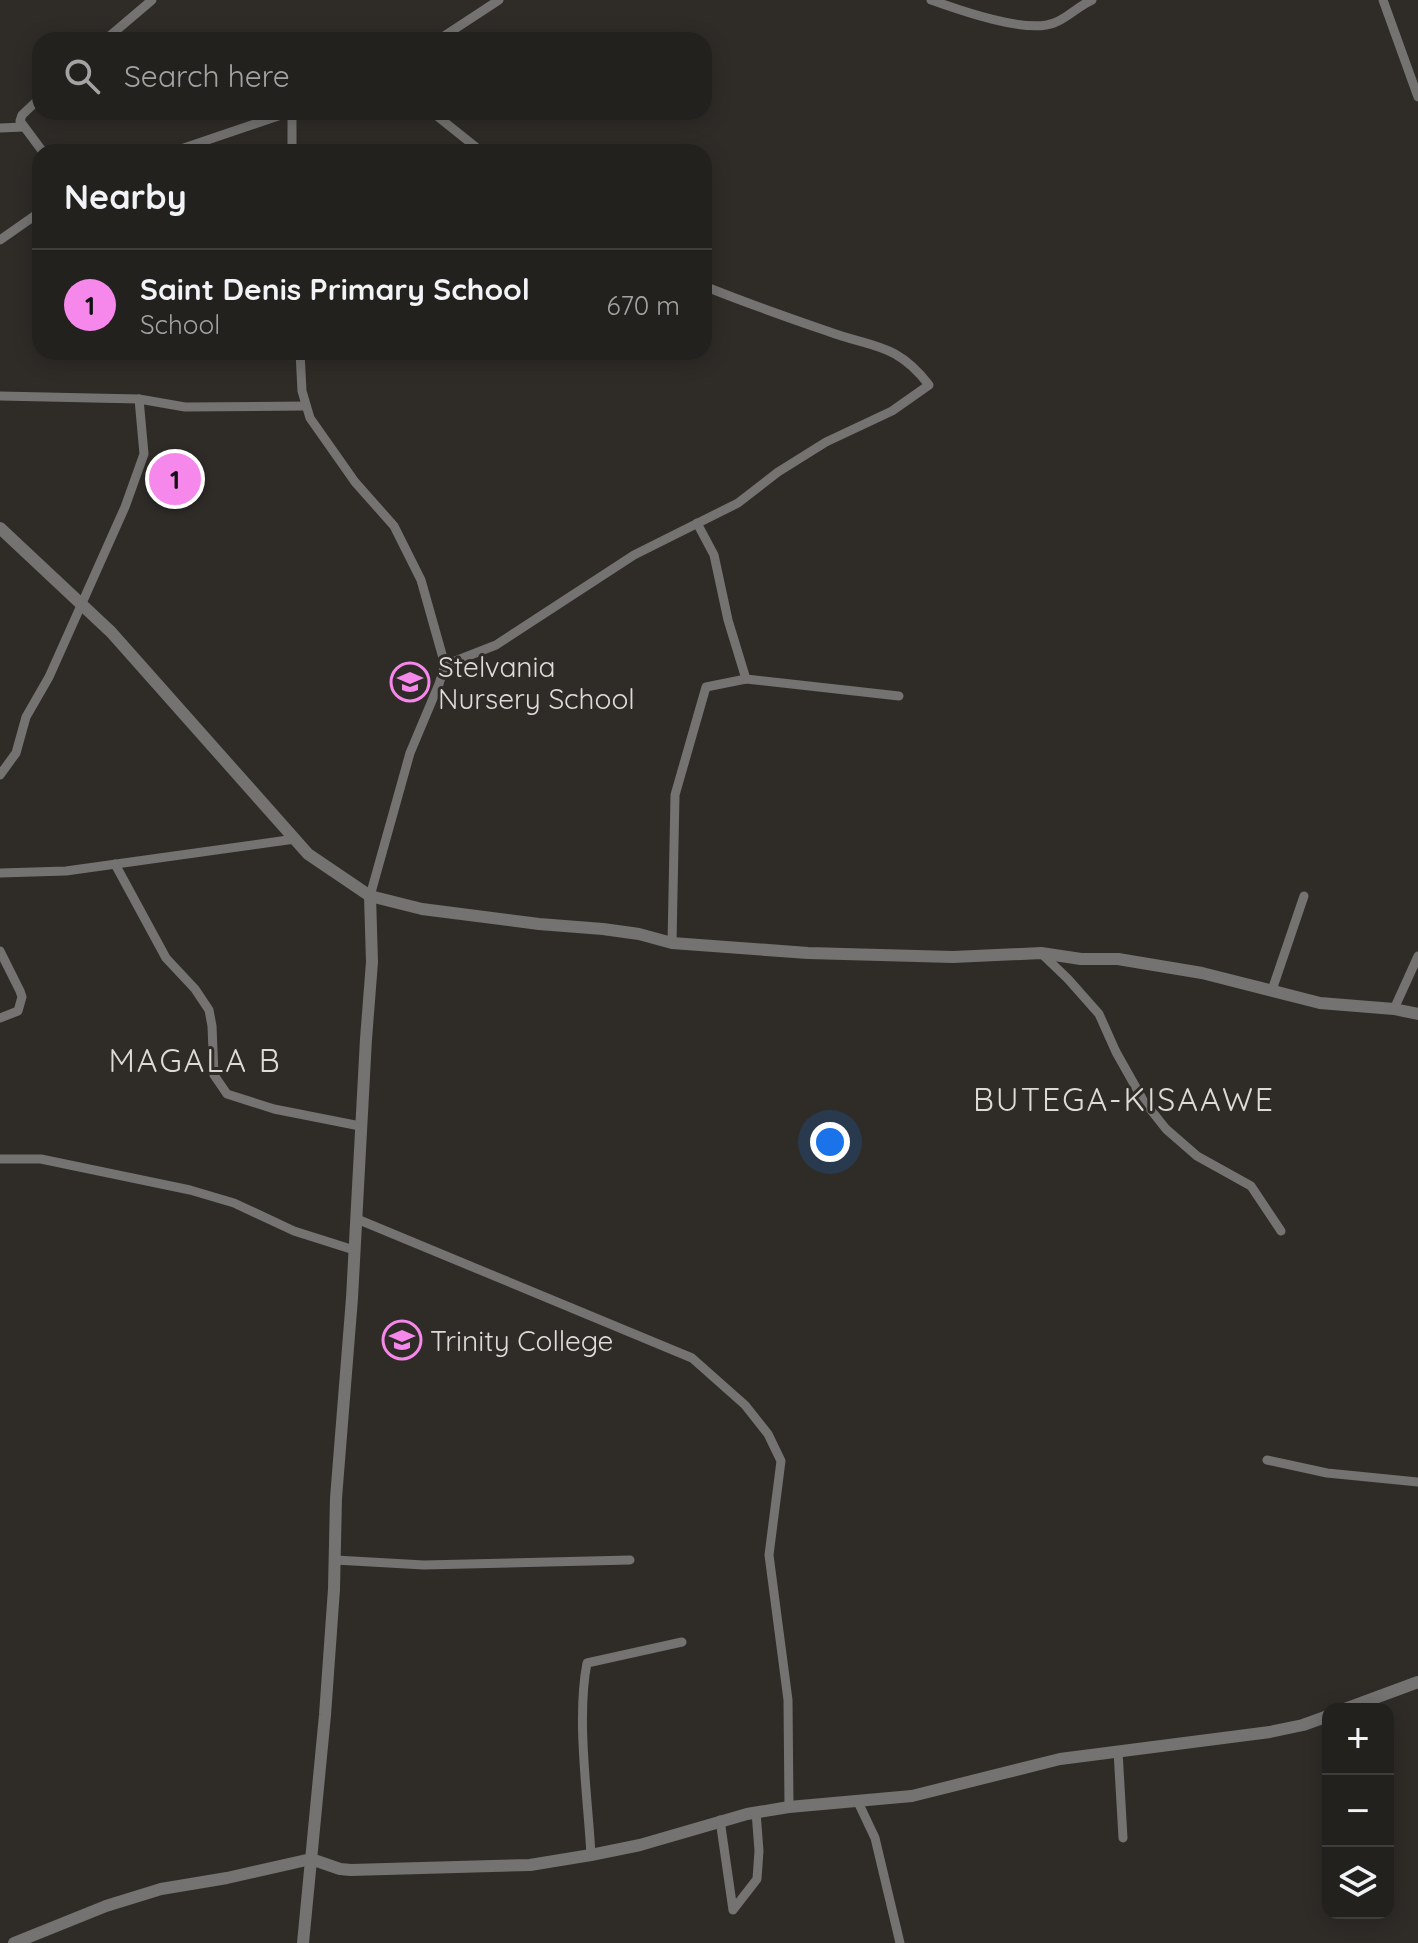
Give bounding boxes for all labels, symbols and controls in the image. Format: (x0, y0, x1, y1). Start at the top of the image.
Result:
search box (32, 32, 712, 120)
icon: search (60, 54, 104, 98)
text: Search here (124, 57, 290, 95)
text: Nearby (64, 175, 187, 218)
text: Saint Denis Primary School (140, 270, 530, 308)
text: 1 (85, 289, 95, 322)
text: 670 m (606, 289, 680, 322)
text: School (140, 308, 220, 341)
pin: 1 (149, 449, 201, 509)
place label: Stelvania Nursery School (438, 649, 635, 716)
school or university icon: Stelvania Nursery School (389, 661, 431, 703)
district label: MAGALA B (108, 1040, 282, 1080)
district label: BUTEGA-KISAAWE (973, 1079, 1275, 1119)
your location (810, 1122, 850, 1162)
school or university icon: Trinity College (381, 1319, 423, 1361)
place label: Trinity College (430, 1323, 613, 1358)
map controls (1322, 1703, 1394, 1919)
button: + (1322, 1703, 1394, 1775)
button: − (1322, 1775, 1394, 1847)
button: layers (1322, 1847, 1394, 1919)

